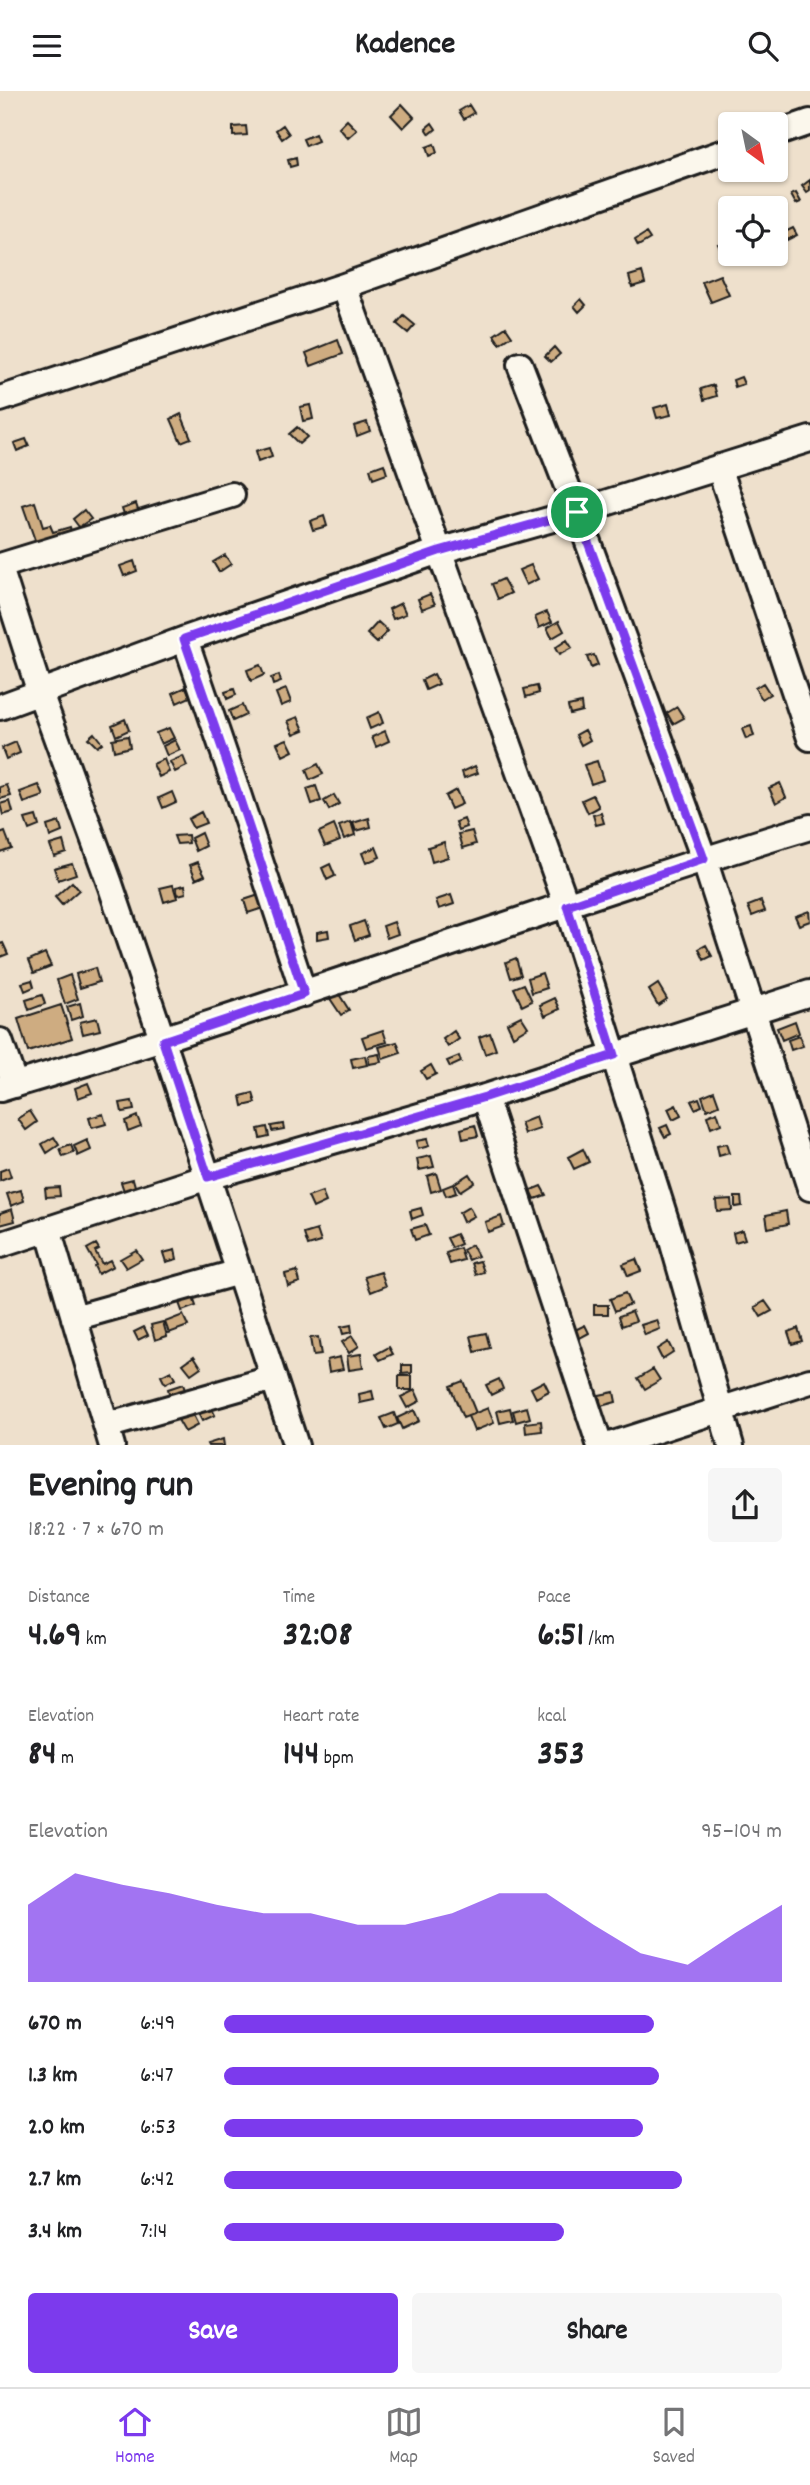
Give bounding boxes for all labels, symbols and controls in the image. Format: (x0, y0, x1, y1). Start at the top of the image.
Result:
text: Kadence (355, 23, 455, 69)
icon: menu (28, 27, 66, 65)
icon: search (744, 27, 782, 65)
north arrow (718, 112, 788, 182)
map controls (718, 112, 788, 266)
button: locate (718, 196, 788, 266)
pin (547, 482, 607, 542)
icon: arrive (558, 493, 596, 531)
text: Evening run (28, 1460, 193, 1515)
button: share (708, 1468, 782, 1542)
text: 18:22 · 7 × 670 m (28, 1514, 164, 1547)
text: Distance (28, 1585, 90, 1612)
text: Time (283, 1585, 315, 1612)
text: Pace (537, 1585, 571, 1612)
text: 4.69 (28, 1612, 82, 1662)
text: 32:08 (283, 1612, 352, 1662)
text: 6:51 (537, 1612, 584, 1662)
text: km (82, 1627, 107, 1654)
text: /km (584, 1627, 615, 1654)
text: Elevation (28, 1704, 94, 1731)
text: Heart rate (283, 1704, 359, 1731)
text: kcal (537, 1704, 566, 1731)
text: 84 (28, 1731, 57, 1781)
text: 144 (283, 1731, 319, 1781)
text: 353 (537, 1731, 585, 1781)
text: m (57, 1746, 74, 1773)
text: bpm (319, 1746, 354, 1773)
text: Elevation (28, 1816, 108, 1849)
text: 95–104 m (701, 1816, 782, 1849)
text: 670 m (28, 2008, 82, 2041)
text: 6:49 (140, 2008, 175, 2041)
text: 1.3 km (28, 2060, 78, 2093)
text: 6:47 (140, 2060, 173, 2093)
text: 2.0 km (28, 2112, 85, 2145)
text: 6:53 (140, 2112, 176, 2145)
text: 2.7 km (28, 2164, 81, 2197)
text: 6:42 (140, 2164, 175, 2197)
text: 3.4 km (28, 2216, 82, 2249)
text: 7:14 (140, 2216, 167, 2249)
button: Save (28, 2293, 398, 2373)
button: Share (412, 2293, 782, 2373)
tab: Home (115, 2403, 155, 2472)
tab: Map (385, 2403, 423, 2472)
tab: Saved (653, 2403, 695, 2472)

